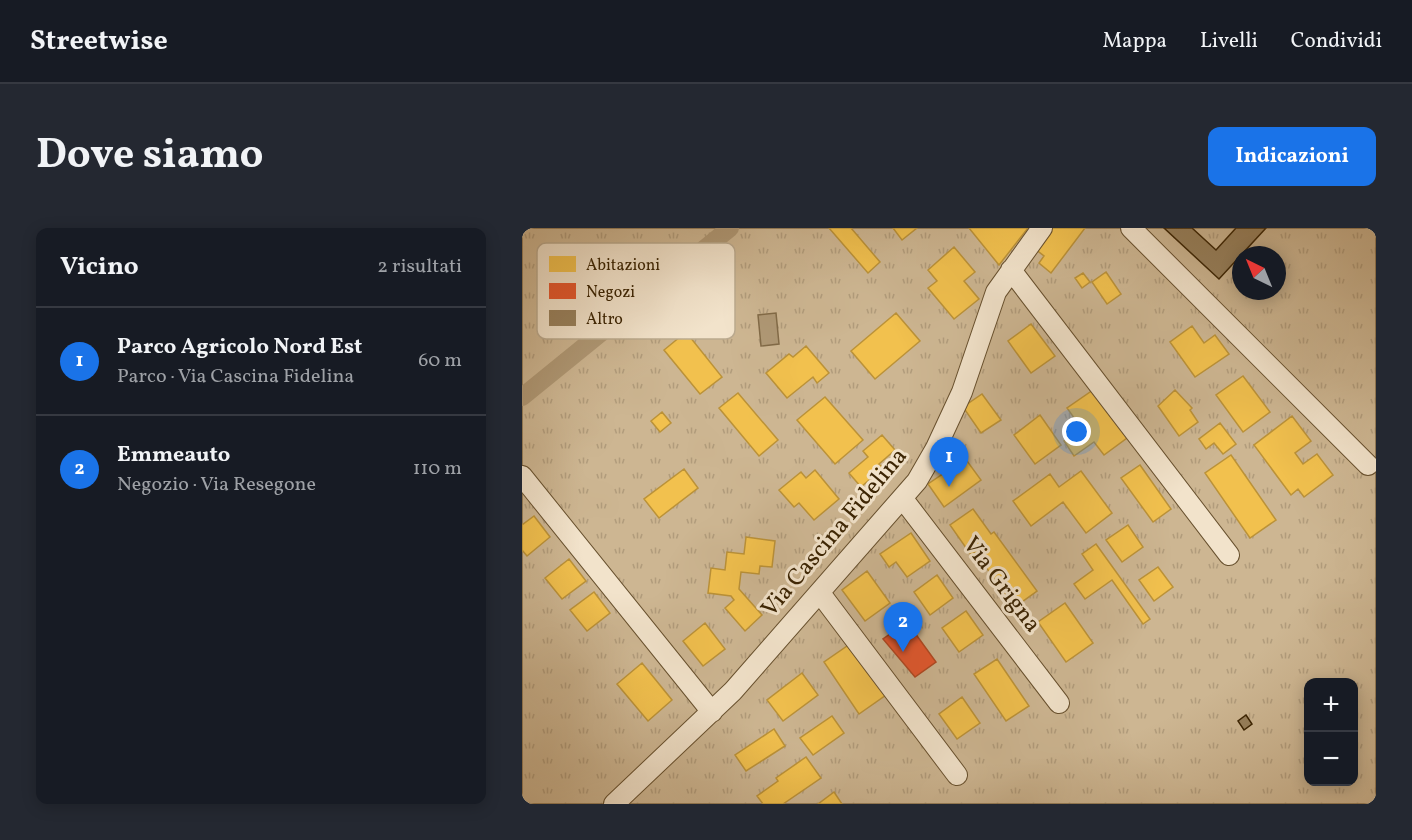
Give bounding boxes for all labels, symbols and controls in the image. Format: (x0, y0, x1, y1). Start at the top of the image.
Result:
text: Streetwise (30, 22, 168, 61)
text: Mappa (1102, 27, 1167, 56)
text: Livelli (1200, 27, 1258, 56)
text: Condividi (1291, 27, 1382, 56)
text: Dove siamo (36, 127, 264, 186)
button: Indicazioni (1208, 127, 1376, 186)
legend (537, 243, 735, 339)
north arrow (1232, 246, 1286, 300)
text: Vicino (60, 249, 139, 285)
text: 2 risultati (377, 253, 462, 281)
text: Abitazioni (586, 255, 660, 277)
text: Negozi (586, 282, 635, 304)
text: Altro (586, 309, 623, 331)
text: Parco Agricolo Nord Est (117, 332, 362, 363)
text: 1 (75, 347, 84, 375)
text: 60 m (418, 347, 462, 375)
text: Parco · Via Cascina Fidelina (117, 363, 354, 391)
your location (1062, 417, 1091, 446)
pin: 1 (930, 438, 968, 487)
text: Emmeauto (117, 440, 230, 471)
street label: Via Cascina Fidelina (754, 441, 916, 625)
text: 2 (74, 455, 85, 483)
text: 110 m (413, 455, 462, 483)
text: Negozio · Via Resegone (117, 471, 316, 499)
street label: Via Grigna (954, 530, 1048, 640)
pin: 2 (884, 602, 922, 652)
map controls (1304, 678, 1358, 786)
button: + (1304, 678, 1358, 732)
button: − (1304, 732, 1358, 786)

